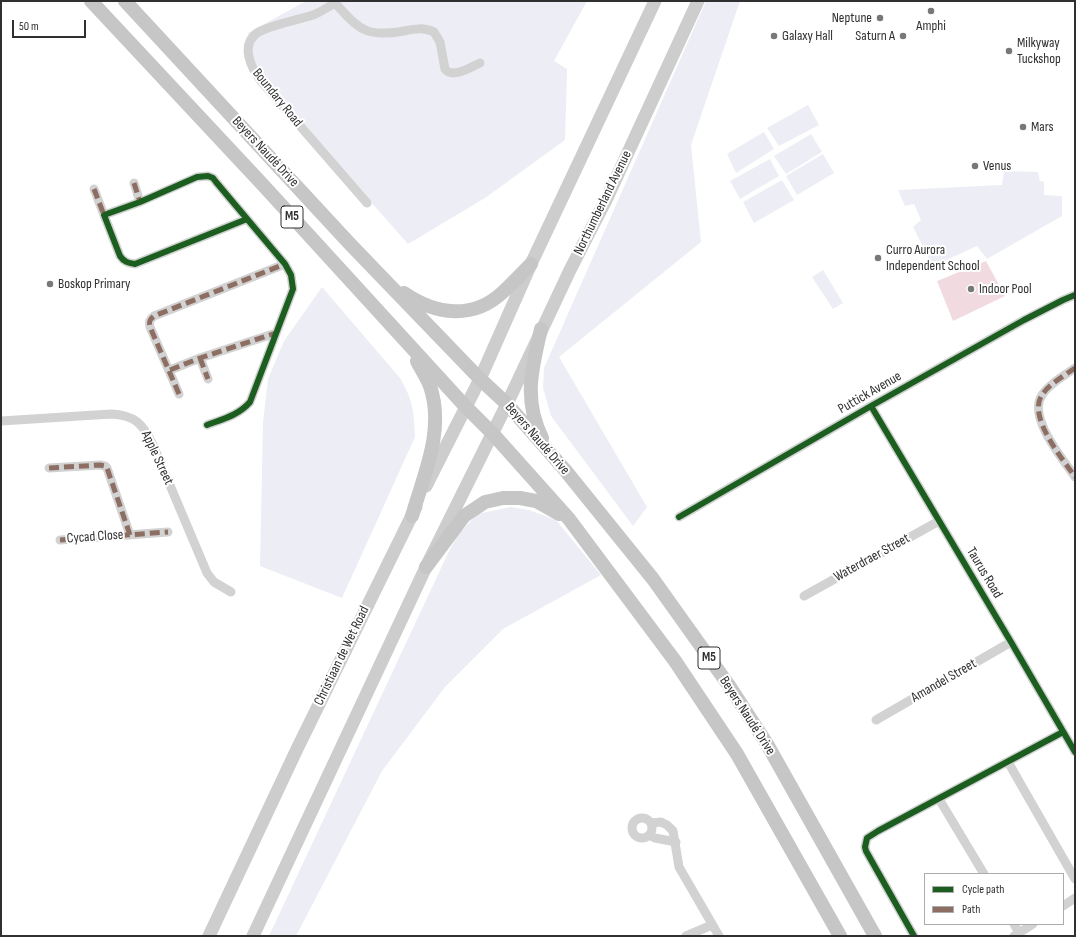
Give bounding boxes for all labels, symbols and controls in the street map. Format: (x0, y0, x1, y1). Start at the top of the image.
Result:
marker: Amphi (926, 6, 936, 16)
place label: Neptune (832, 10, 872, 26)
scale bar (14, 12, 88, 38)
marker: Neptune (875, 13, 885, 23)
place label: Amphi (916, 18, 946, 34)
text: 50 m (19, 19, 39, 34)
place label: Galaxy Hall (782, 28, 833, 44)
place label: Saturn A (855, 28, 895, 44)
marker: Galaxy Hall (769, 31, 779, 41)
marker: Saturn A (898, 31, 908, 41)
place label: Milkyway Tuckshop (1017, 35, 1061, 68)
marker: Milkyway Tuckshop (1004, 46, 1014, 56)
street label: Boundary Road (248, 65, 306, 131)
street label: Beyers Naudé Drive (228, 113, 302, 191)
place label: Mars (1031, 119, 1054, 135)
marker: Mars (1018, 122, 1028, 132)
street label: Northumberland Avenue (570, 148, 636, 258)
place label: Venus (983, 158, 1011, 174)
marker: Venus (970, 161, 980, 171)
road number: M5 (281, 206, 303, 228)
place label: Curro Aurora Independent School (886, 242, 980, 274)
marker: Curro Aurora Independent School (873, 253, 883, 263)
place label: Boskop Primary (58, 276, 130, 292)
marker: Boskop Primary (45, 279, 55, 289)
place label: Indoor Pool (979, 281, 1032, 297)
marker: Indoor Pool (966, 284, 976, 294)
street label: Puttick Avenue (835, 368, 905, 418)
street label: Beyers Naudé Drive (501, 399, 573, 479)
street label: Apple Street (137, 428, 177, 488)
street label: Cycad Close (66, 527, 124, 547)
street label: Waterdraer Street (831, 530, 913, 586)
street label: Taurus Road (962, 544, 1006, 602)
street label: Christiaan de Wet Road (311, 604, 373, 708)
road number: M5 (698, 647, 720, 669)
street label: Amandel Street (908, 656, 980, 706)
street label: Beyers Naudé Drive (715, 674, 779, 758)
legend (924, 873, 1064, 925)
text: Cycle path (962, 882, 1004, 897)
text: Path (962, 902, 980, 917)

